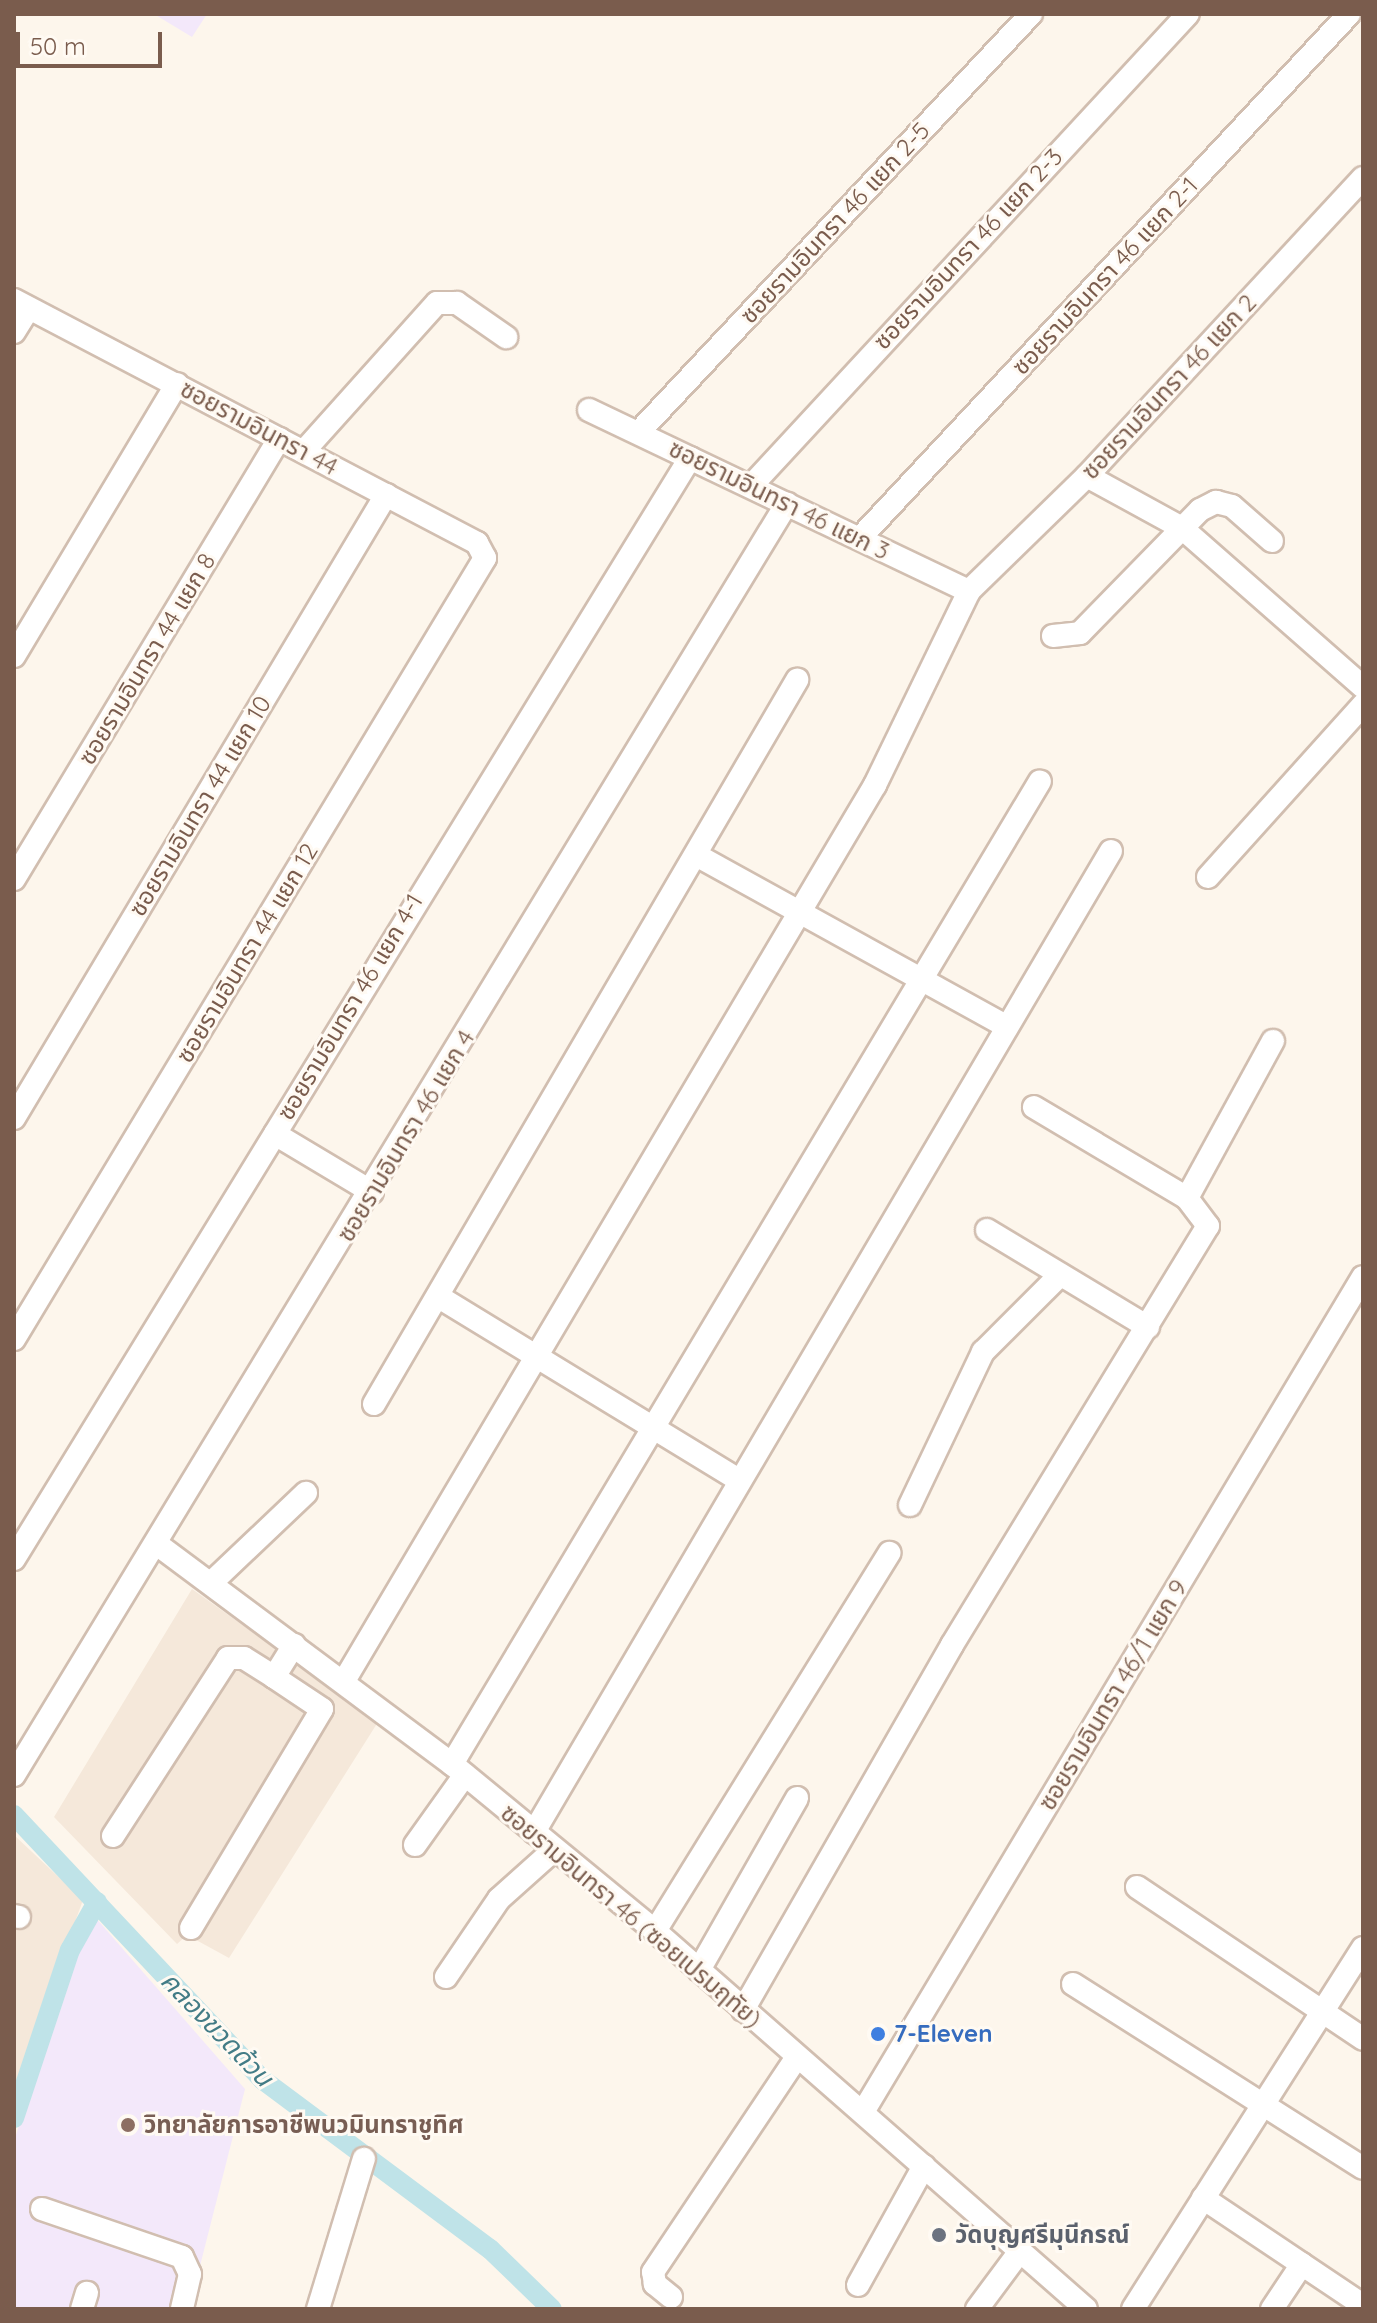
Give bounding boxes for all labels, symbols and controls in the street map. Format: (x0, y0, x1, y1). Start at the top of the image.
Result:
scale bar (20, 16, 166, 66)
text: 50 m (30, 31, 86, 61)
street label: ซอยรามอินทรา 46 แยก 2-5 (734, 116, 936, 330)
street label: ซอยรามอินทรา 46 แยก 2-3 (867, 143, 1069, 355)
street label: ซอยรามอินทรา 46 แยก 2-1 (1006, 171, 1204, 381)
street label: ซอยรามอินทรา 46 แยก 2 (1076, 289, 1262, 485)
street label: ซอยรามอินทรา 44 (175, 374, 343, 482)
street label: ซอยรามอินทรา 46 แยก 3 (664, 434, 894, 566)
street label: ซอยรามอินทรา 44 แยก 8 (72, 548, 222, 770)
street label: ซอยรามอินทรา 44 แยก 10 (123, 691, 277, 921)
street label: ซอยรามอินทรา 44 แยก 12 (170, 838, 324, 1068)
street label: ซอยรามอินทรา 46 แยก 4-1 (271, 889, 429, 1125)
street label: ซอยรามอินทรา 46 แยก 4 (331, 1025, 481, 1247)
street label: ซอยรามอินทรา 46/1 แยก 9 (1033, 1575, 1193, 1815)
street label: ซอยรามอินทรา 46 (ซอยเปรมฤทัย) (495, 1799, 767, 2033)
water label: คลองขวดด้วน (155, 1965, 279, 2093)
place label: 7-Eleven (894, 2020, 993, 2048)
marker: 7-Eleven (869, 2025, 887, 2043)
place label: วิทยาลัยการอาชีพนวมินทราชูทิศ (144, 2111, 464, 2139)
marker: วิทยาลัยการอาชีพนวมินทราชูทิศ (119, 2116, 137, 2134)
place label: วัดบุญศรีมุนีกรณ์ (955, 2221, 1129, 2249)
marker: วัดบุญศรีมุนีกรณ์ (930, 2226, 948, 2244)

